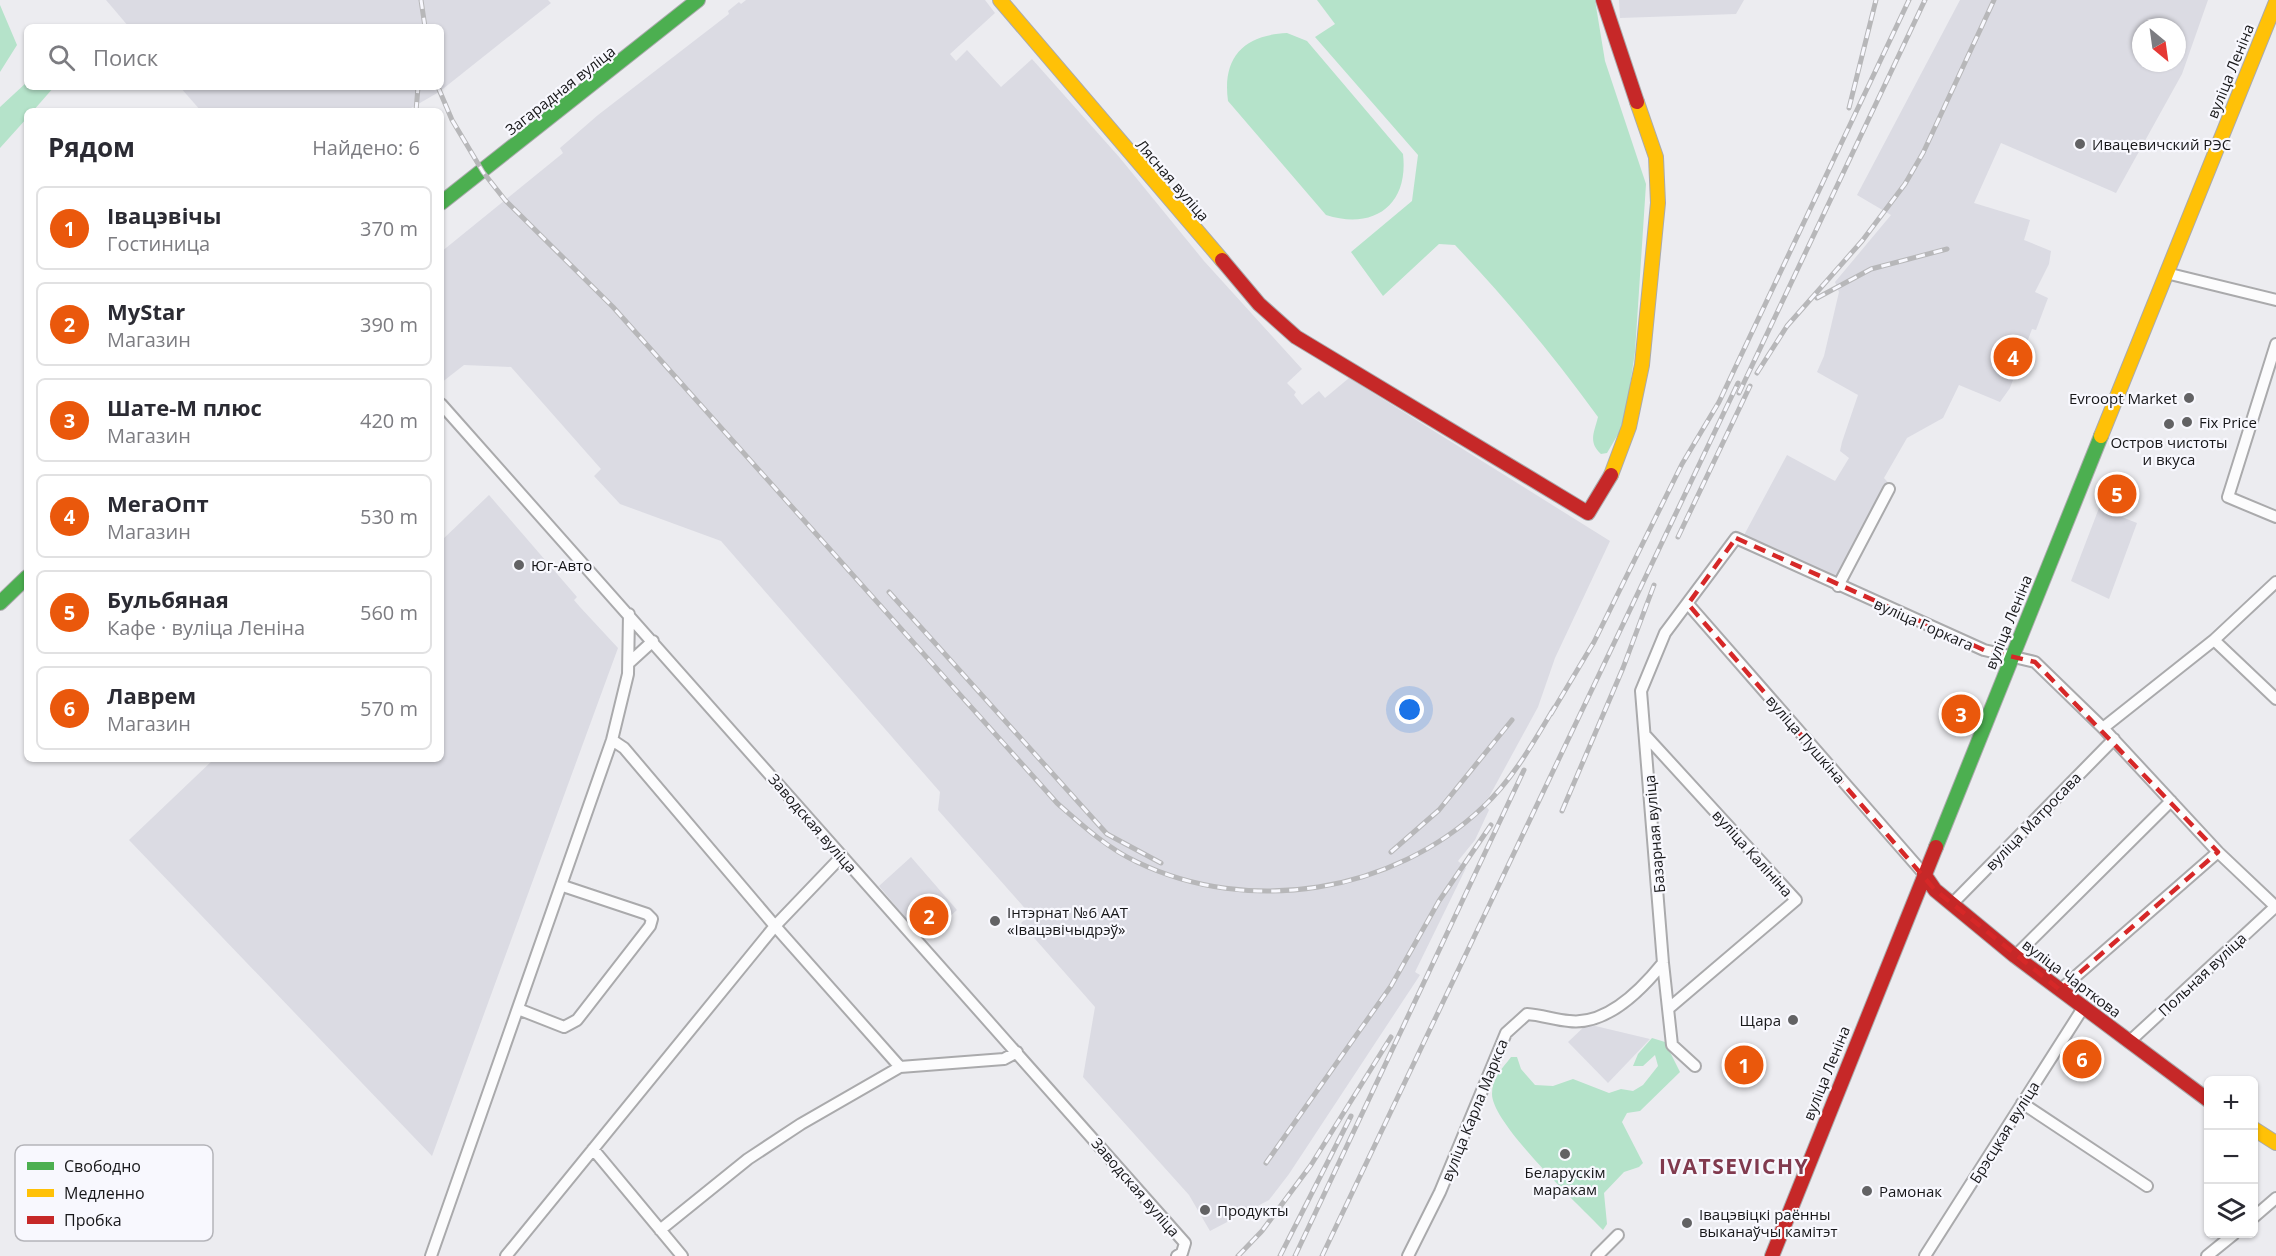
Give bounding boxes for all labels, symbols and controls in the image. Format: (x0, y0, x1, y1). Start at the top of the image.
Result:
north arrow (2132, 18, 2186, 72)
street label: вуліца Леніна (2202, 21, 2258, 121)
search box (24, 24, 444, 90)
icon: search (45, 41, 78, 74)
street label: Загарадная вуліца (501, 41, 619, 139)
text: Поиск (93, 42, 158, 72)
text: Рядом (48, 129, 135, 165)
text: Найдено: 6 (312, 134, 420, 161)
place label: Ивацевичский РЭС (2092, 134, 2231, 154)
street label: Лясная вуліца (1132, 135, 1214, 225)
marker: Ивацевичский РЭС (2073, 137, 2087, 151)
text: Івацэвічы (107, 200, 222, 230)
text: 1 (64, 215, 75, 242)
text: 370 m (360, 215, 418, 242)
text: Гостиница (107, 230, 210, 257)
text: MyStar (107, 296, 185, 326)
text: 2 (64, 311, 75, 338)
text: 390 m (360, 311, 418, 338)
text: Магазин (107, 326, 191, 353)
pin: 4 (1994, 334, 2032, 380)
place label: Evroopt Market (2069, 388, 2177, 408)
marker: Evroopt Market (2182, 391, 2196, 405)
text: Шате-М плюс (107, 392, 262, 422)
text: 3 (64, 407, 75, 434)
text: 420 m (360, 407, 418, 434)
place label: Fix Price (2199, 412, 2257, 432)
marker: Fix Price (2180, 415, 2194, 429)
marker: Остров чистоты и вкуса (2162, 417, 2176, 431)
text: Магазин (107, 422, 191, 449)
place label: Остров чистоты и вкуса (2110, 432, 2228, 469)
pin: 5 (2098, 472, 2136, 516)
text: МегаОпт (107, 488, 209, 518)
text: 4 (64, 503, 75, 530)
text: 530 m (360, 503, 418, 530)
text: Магазин (107, 518, 191, 545)
place label: Юг-Авто (531, 555, 592, 575)
marker: Юг-Авто (512, 558, 526, 572)
street label: вуліца Леніна (1980, 572, 2036, 672)
text: Бульбяная (107, 584, 229, 614)
street label: вуліца Горкага (1871, 593, 1977, 655)
text: 5 (64, 599, 75, 626)
text: 560 m (360, 599, 418, 626)
text: Кафе · вуліца Леніна (107, 614, 305, 641)
text: Лаврем (107, 680, 196, 710)
street label: вуліца Пушкіна (1762, 690, 1850, 788)
pin: 3 (1942, 692, 1980, 736)
text: 6 (64, 695, 75, 722)
text: 570 m (360, 695, 418, 722)
your location (1395, 695, 1424, 724)
text: Магазин (107, 710, 191, 737)
street label: вуліца Матросава (1981, 767, 2085, 875)
street label: Заводская вуліца (764, 769, 862, 877)
street label: Базарная вуліца (1639, 774, 1669, 894)
street label: вуліца Калініна (1708, 805, 1798, 901)
pin: 2 (910, 894, 948, 938)
place label: Інтэрнат №6 ААТ «Івацэвічыдрэў» (1007, 902, 1129, 939)
marker: Інтэрнат №6 ААТ «Івацэвічыдрэў» (988, 914, 1002, 928)
street label: Польная вуліца (2154, 928, 2250, 1020)
street label: вуліца Чарткова (2019, 934, 2125, 1022)
place label: Щара (1740, 1010, 1781, 1030)
marker: Щара (1786, 1013, 1800, 1027)
street label: вуліца Леніна (1798, 1023, 1854, 1123)
street label: вуліца Карла Маркса (1436, 1036, 1512, 1184)
pin: 6 (2062, 1036, 2102, 1082)
pin: 1 (1724, 1042, 1764, 1088)
map controls (2204, 1076, 2258, 1238)
button: + (2204, 1076, 2258, 1130)
street label: Брэсцкая вуліца (1965, 1077, 2043, 1187)
button: − (2204, 1130, 2258, 1184)
street label: Заводская вуліца (1087, 1133, 1185, 1241)
legend (15, 1145, 213, 1241)
marker: Беларускім маракам (1558, 1147, 1572, 1161)
district label: IVATSEVICHY (1659, 1152, 1809, 1180)
text: Свободно (64, 1155, 141, 1177)
place label: Беларускім маракам (1525, 1162, 1605, 1199)
place label: Рамонак (1879, 1181, 1942, 1201)
text: Медленно (64, 1182, 145, 1204)
marker: Рамонак (1860, 1184, 1874, 1198)
button: layers (2204, 1184, 2258, 1238)
place label: Продукты (1217, 1200, 1289, 1220)
marker: Продукты (1198, 1203, 1212, 1217)
place label: Івацэвіцкі раённы выканаўчы камітэт (1699, 1204, 1837, 1241)
text: Пробка (64, 1209, 122, 1231)
marker: Івацэвіцкі раённы выканаўчы камітэт (1680, 1216, 1694, 1230)

